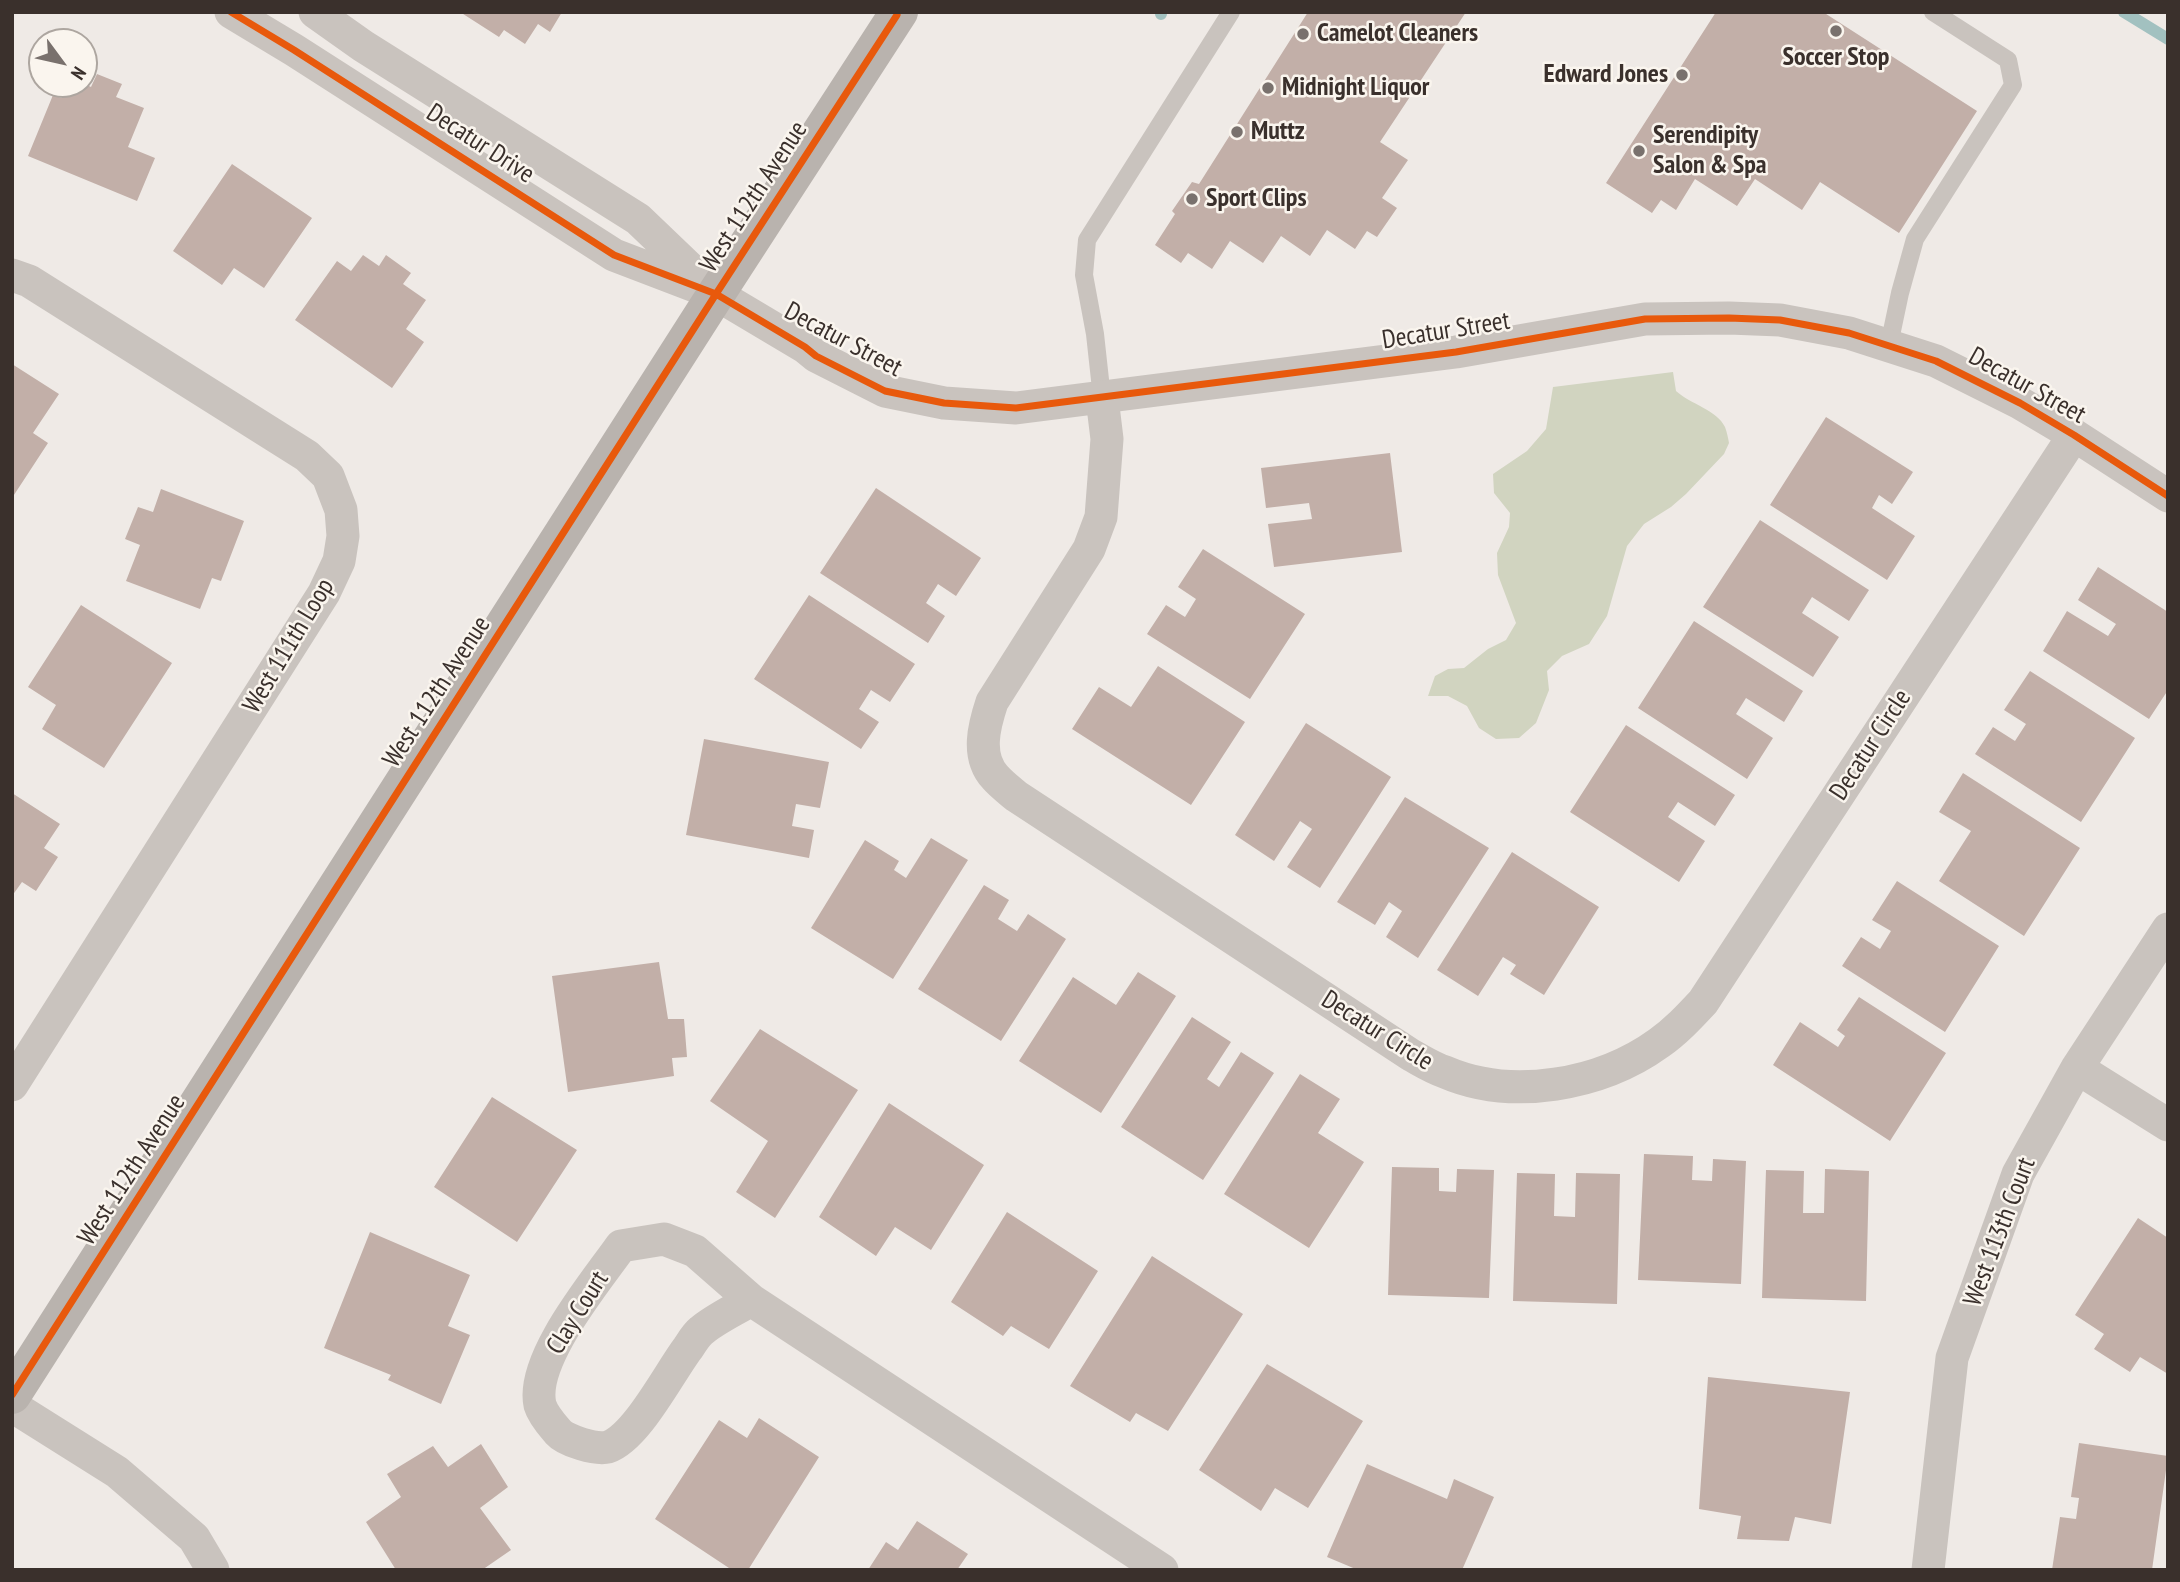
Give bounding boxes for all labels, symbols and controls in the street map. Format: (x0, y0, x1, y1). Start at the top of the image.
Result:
place label: Camelot Cleaners (1317, 18, 1478, 50)
marker: Soccer Stop (1828, 23, 1844, 39)
marker: Camelot Cleaners (1295, 26, 1311, 42)
north arrow (28, 28, 98, 98)
place label: Soccer Stop (1783, 42, 1889, 74)
place label: Edward Jones (1544, 59, 1668, 91)
text: N (66, 63, 92, 84)
marker: Edward Jones (1674, 67, 1690, 83)
place label: Midnight Liquor (1282, 72, 1429, 104)
marker: Midnight Liquor (1260, 80, 1276, 96)
street label: Decatur Drive (420, 98, 540, 190)
street label: West 112th Avenue (694, 116, 814, 278)
place label: Muttz (1251, 116, 1305, 148)
place label: Serendipity Salon & Spa (1653, 120, 1767, 182)
marker: Muttz (1229, 124, 1245, 140)
marker: Serendipity Salon & Spa (1631, 143, 1647, 159)
place label: Sport Clips (1206, 183, 1307, 215)
marker: Sport Clips (1184, 191, 1200, 207)
street label: Decatur Street (779, 296, 907, 384)
street label: Decatur Street (1380, 306, 1512, 356)
street label: Decatur Street (1963, 341, 2091, 431)
street label: West 111th Loop (237, 573, 341, 719)
street label: West 112th Avenue (377, 611, 497, 773)
street label: Decatur Circle (1824, 684, 1918, 806)
street label: Decatur Circle (1315, 984, 1439, 1078)
street label: West 112th Avenue (72, 1089, 192, 1251)
street label: West 113th Court (1957, 1153, 2043, 1311)
street label: Clay Court (540, 1266, 616, 1360)

